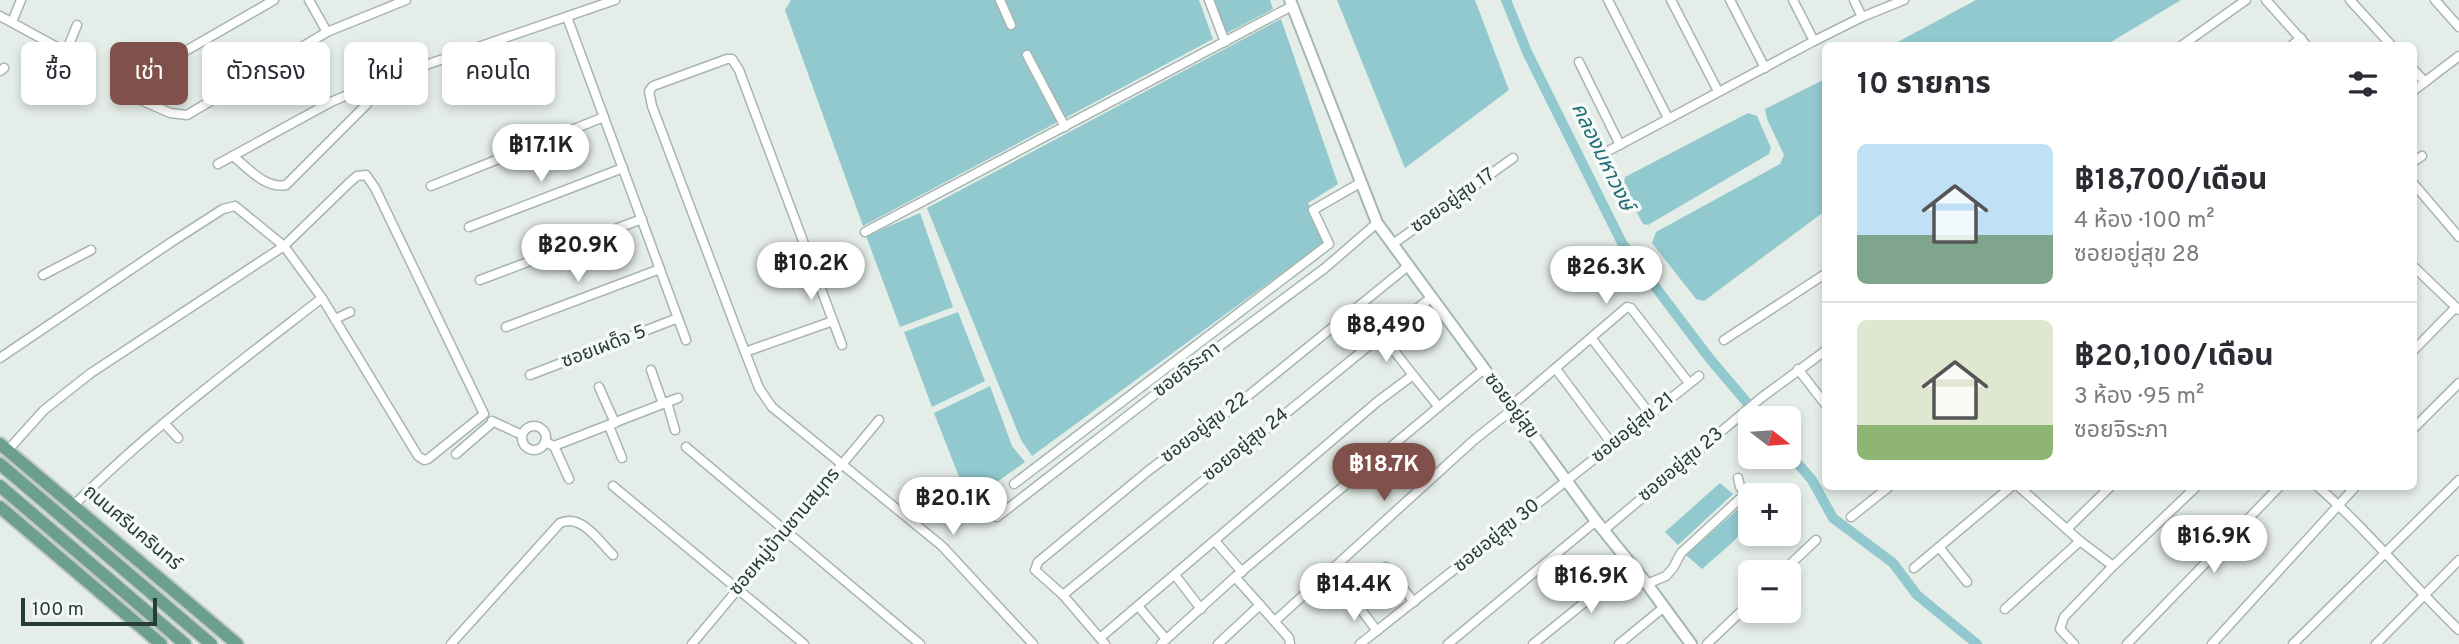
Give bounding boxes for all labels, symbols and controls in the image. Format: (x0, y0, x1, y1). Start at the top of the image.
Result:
chip: ซื้อ (21, 42, 96, 105)
chip: เช่า (110, 42, 188, 105)
chip: ตัวกรอง (202, 42, 330, 105)
chip: ใหม่ (344, 42, 428, 105)
chip: คอนโด (442, 42, 555, 105)
icon: filters (2344, 65, 2382, 103)
text: 10 รายการ (1857, 67, 1991, 104)
water label: คลองมหาวงษ์ (1564, 98, 1641, 219)
pin: ฿17.1K (484, 124, 598, 184)
text: ฿17.1K (508, 132, 574, 161)
street label: ซอยอยู่สุข 17 (1406, 162, 1500, 239)
text: ฿18,700/เดือน (2074, 163, 2267, 200)
icon: home (1913, 172, 1997, 256)
text: 4 ห้อง · 100 m² (2074, 207, 2215, 236)
pin: ฿20.9K (521, 224, 635, 284)
text: ฿20.9K (537, 232, 619, 261)
text: ซอยอยู่สุข 28 (2074, 241, 2200, 270)
pin: ฿10.2K (754, 243, 868, 302)
pin: ฿26.3K (1549, 246, 1663, 306)
text: ฿10.2K (773, 250, 849, 279)
text: ฿26.3K (1566, 254, 1646, 283)
pin: ฿8,490 (1329, 304, 1443, 364)
text: ฿8,490 (1346, 312, 1426, 341)
street label: ซอยเผด็จ 5 (558, 320, 650, 374)
street label: ซอยจิระภา (1149, 337, 1225, 403)
text: ฿20,100/เดือน (2074, 339, 2274, 376)
icon: home (1913, 348, 1997, 432)
street label: ซอยอยู่สุข (1478, 368, 1544, 444)
text: 3 ห้อง · 95 m² (2074, 383, 2204, 412)
street label: ซอยอยู่สุข 22 (1156, 386, 1254, 469)
street label: ซอยอยู่สุข 21 (1586, 387, 1679, 469)
street label: ซอยอยู่สุข 24 (1197, 402, 1294, 487)
north arrow (1738, 406, 1801, 469)
map controls (1738, 406, 1801, 623)
text: ซอยจิระภา (2074, 417, 2168, 446)
street label: ซอยอยู่สุข 23 (1633, 422, 1728, 508)
pin: ฿18.7K (1327, 444, 1441, 503)
text: ฿18.7K (1348, 451, 1420, 480)
street label: ซอยหมู่บ้านชานสมุทร (724, 463, 845, 601)
pin: ฿20.1K (896, 477, 1010, 537)
street label: ถนนศรีนครินทร์ (78, 480, 187, 577)
button: + (1738, 483, 1801, 546)
text: ฿20.1K (915, 485, 991, 514)
street label: ซอยอยู่สุข 30 (1448, 493, 1545, 578)
pin: ฿16.9K (2157, 516, 2271, 575)
text: ฿16.9K (2176, 523, 2252, 552)
pin: ฿16.9K (1534, 556, 1648, 615)
button: − (1738, 560, 1801, 623)
text: ฿16.9K (1553, 563, 1629, 592)
pin: ฿14.4K (1297, 564, 1411, 623)
text: ฿14.4K (1316, 571, 1392, 600)
scale bar (21, 595, 158, 627)
text: 100 m (32, 598, 84, 622)

